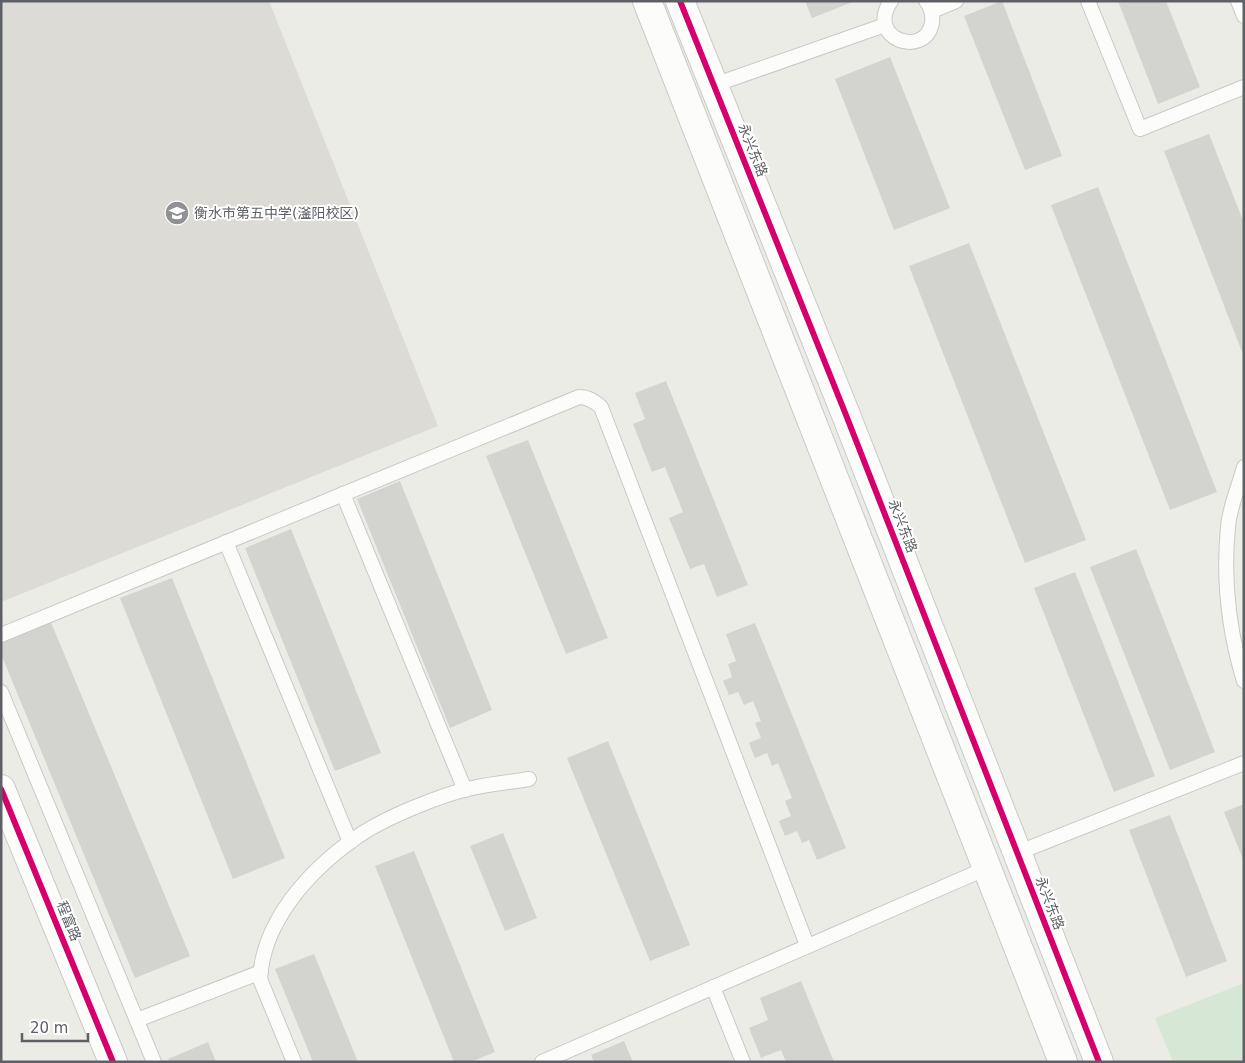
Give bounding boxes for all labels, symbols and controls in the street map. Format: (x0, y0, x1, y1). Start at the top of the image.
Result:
street label: 永兴东路 (735, 121, 771, 179)
school or university icon: 衡水市第五中学(滏阳校区) (164, 200, 190, 226)
place label: 衡水市第五中学(滏阳校区) (194, 205, 359, 221)
street label: 永兴东路 (885, 497, 921, 555)
street label: 永兴东路 (1032, 874, 1068, 932)
street label: 程富路 (54, 899, 84, 943)
scale bar (22, 1010, 89, 1042)
text: 20 m (30, 1019, 68, 1037)

